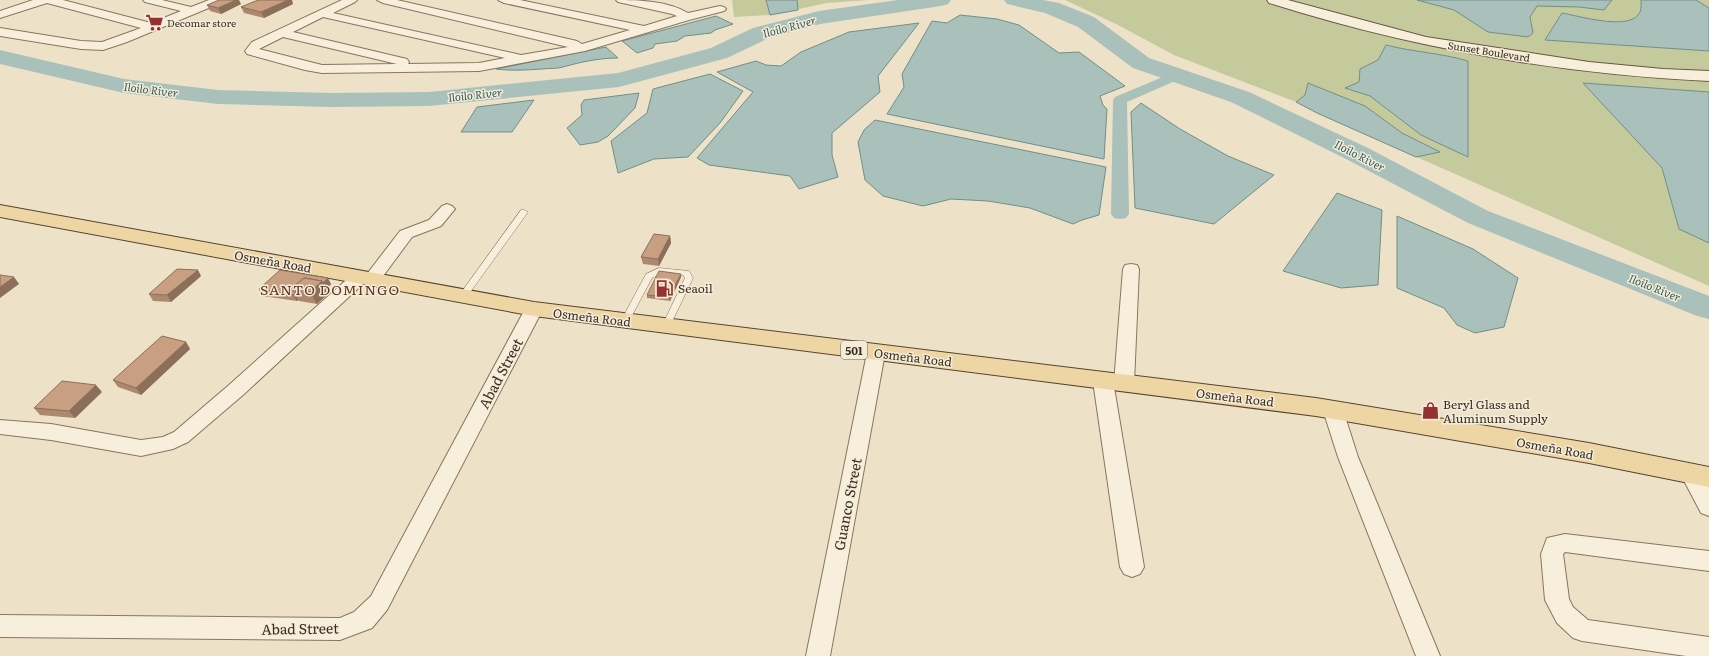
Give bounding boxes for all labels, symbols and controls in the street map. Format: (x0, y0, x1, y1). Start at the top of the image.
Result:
water label: Iloilo River (761, 11, 817, 41)
supermarket icon: Decomar store (144, 12, 164, 32)
place label: Decomar store (167, 15, 236, 30)
street label: Sunset Boulevard (1447, 37, 1531, 65)
water label: Iloilo River (123, 78, 179, 100)
water label: Iloilo River (447, 83, 503, 105)
water label: Iloilo River (1332, 135, 1388, 175)
street label: Osmeña Road (233, 245, 314, 277)
water label: Iloilo River (1627, 269, 1683, 305)
fuel station icon: Seaoil (655, 278, 675, 298)
district label: SANTO DOMINGO (260, 279, 400, 299)
place label: Seaoil (678, 279, 713, 297)
street label: Osmeña Road (552, 303, 633, 331)
street label: Abad Street (473, 334, 527, 412)
road number: 501 (841, 341, 867, 359)
street label: Osmeña Road (873, 343, 954, 371)
street label: Osmeña Road (1195, 383, 1276, 411)
place label: Beryl Glass and Aluminum Supply (1443, 395, 1548, 427)
shop icon: Beryl Glass and Aluminum Supply (1420, 401, 1440, 421)
street label: Osmeña Road (1515, 432, 1596, 464)
street label: Guanco Street (828, 456, 866, 552)
street label: Abad Street (261, 617, 339, 639)

